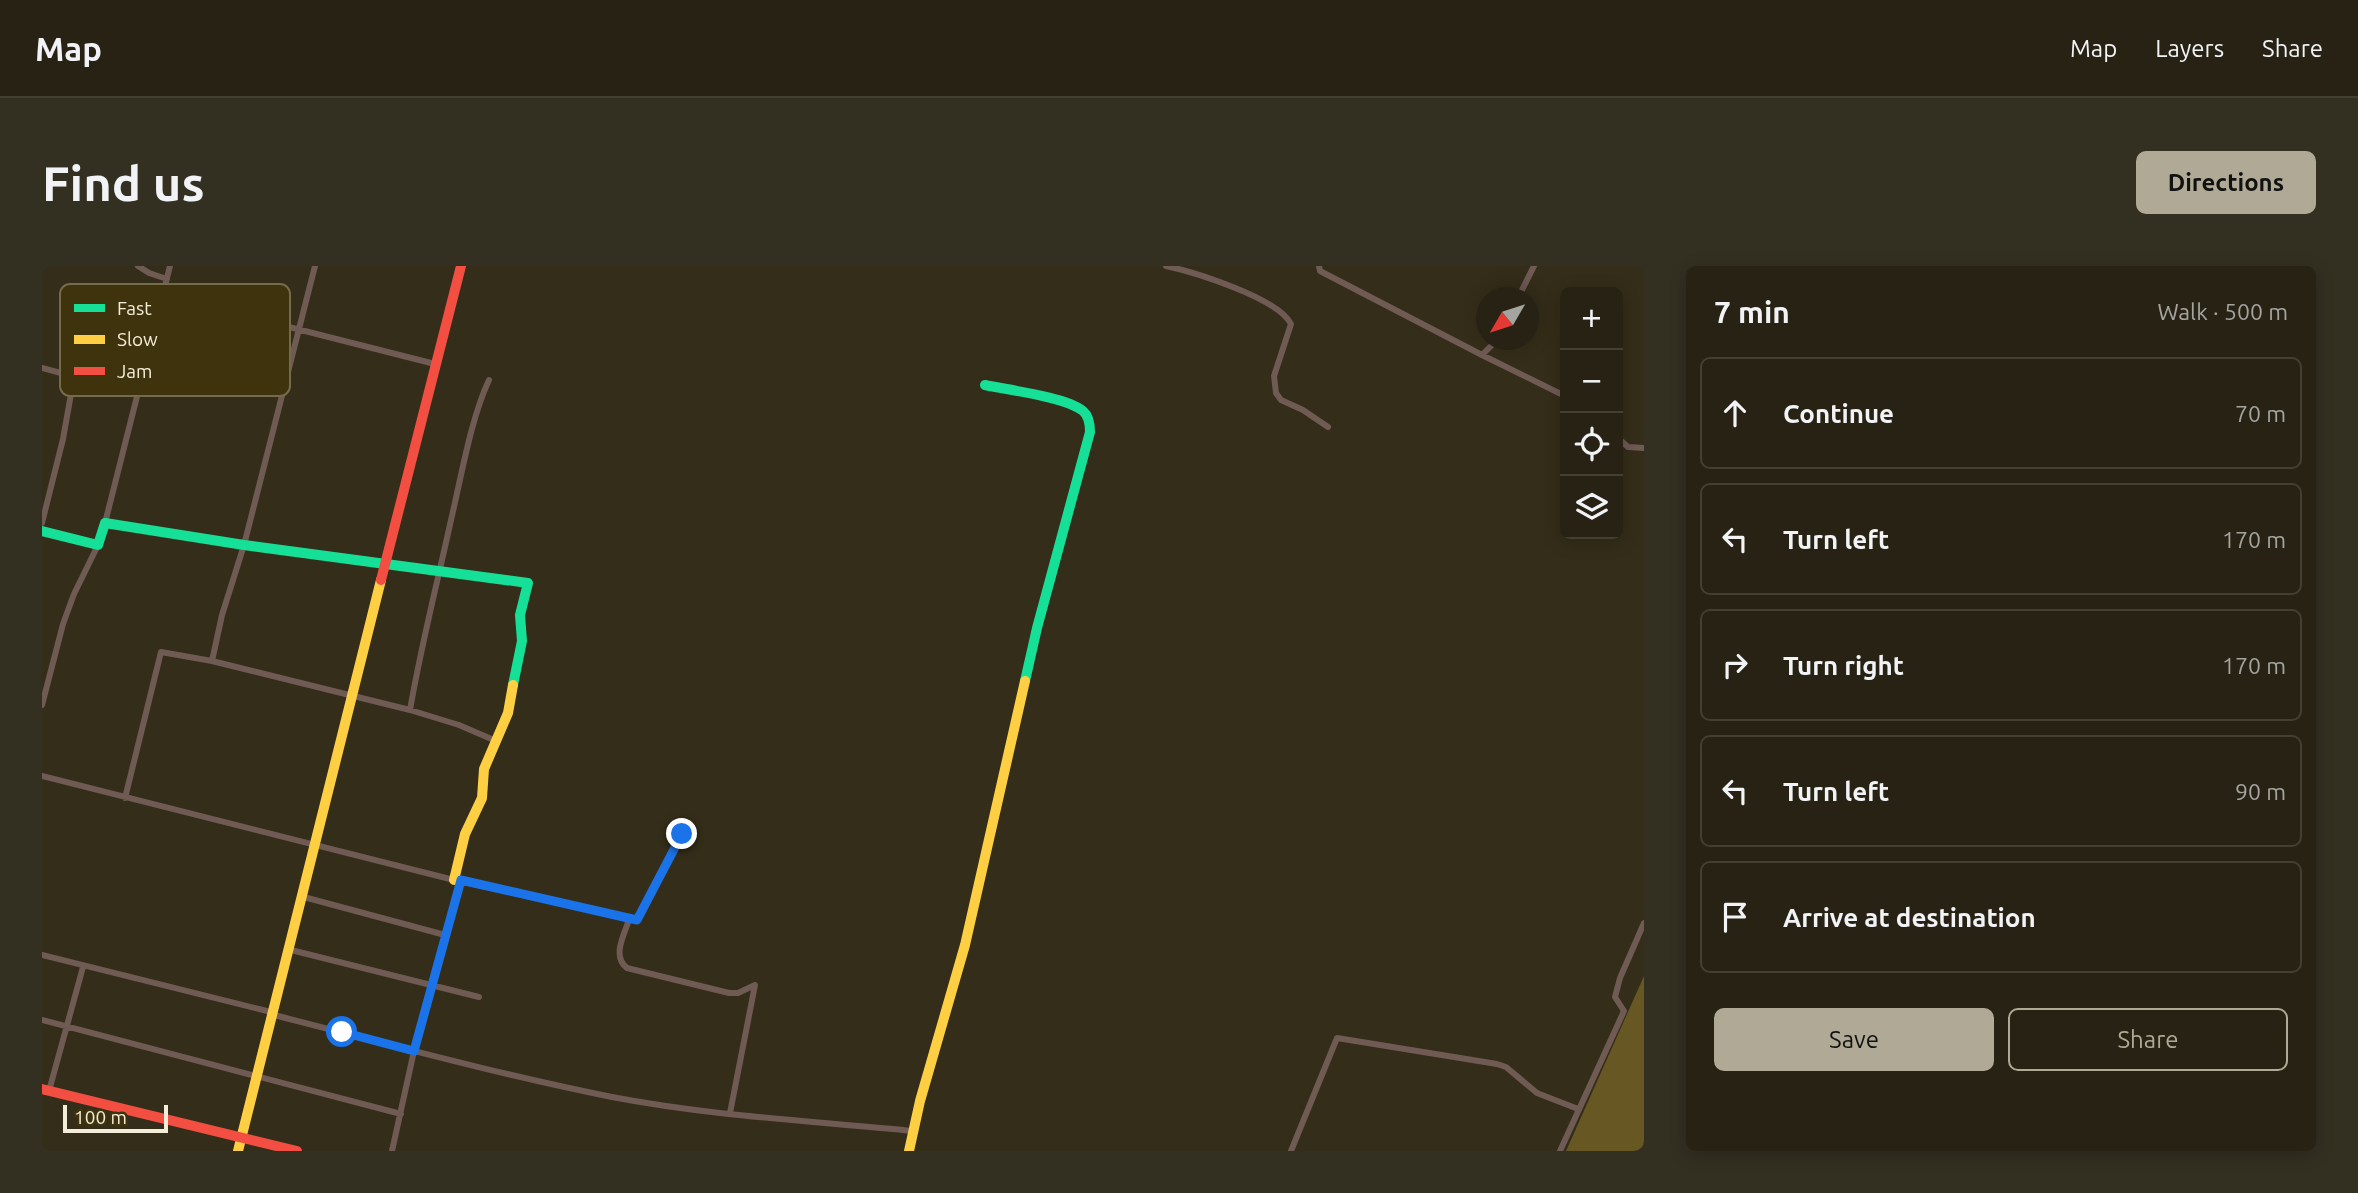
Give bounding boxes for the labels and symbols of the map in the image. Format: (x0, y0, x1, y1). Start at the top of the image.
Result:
legend (60, 284, 290, 396)
north arrow (1476, 287, 1539, 350)
text: Fast (117, 297, 152, 319)
text: Slow (117, 328, 158, 350)
text: Jam (117, 360, 153, 382)
route end (666, 818, 697, 849)
route start (326, 1016, 357, 1047)
scale bar (63, 1102, 168, 1134)

